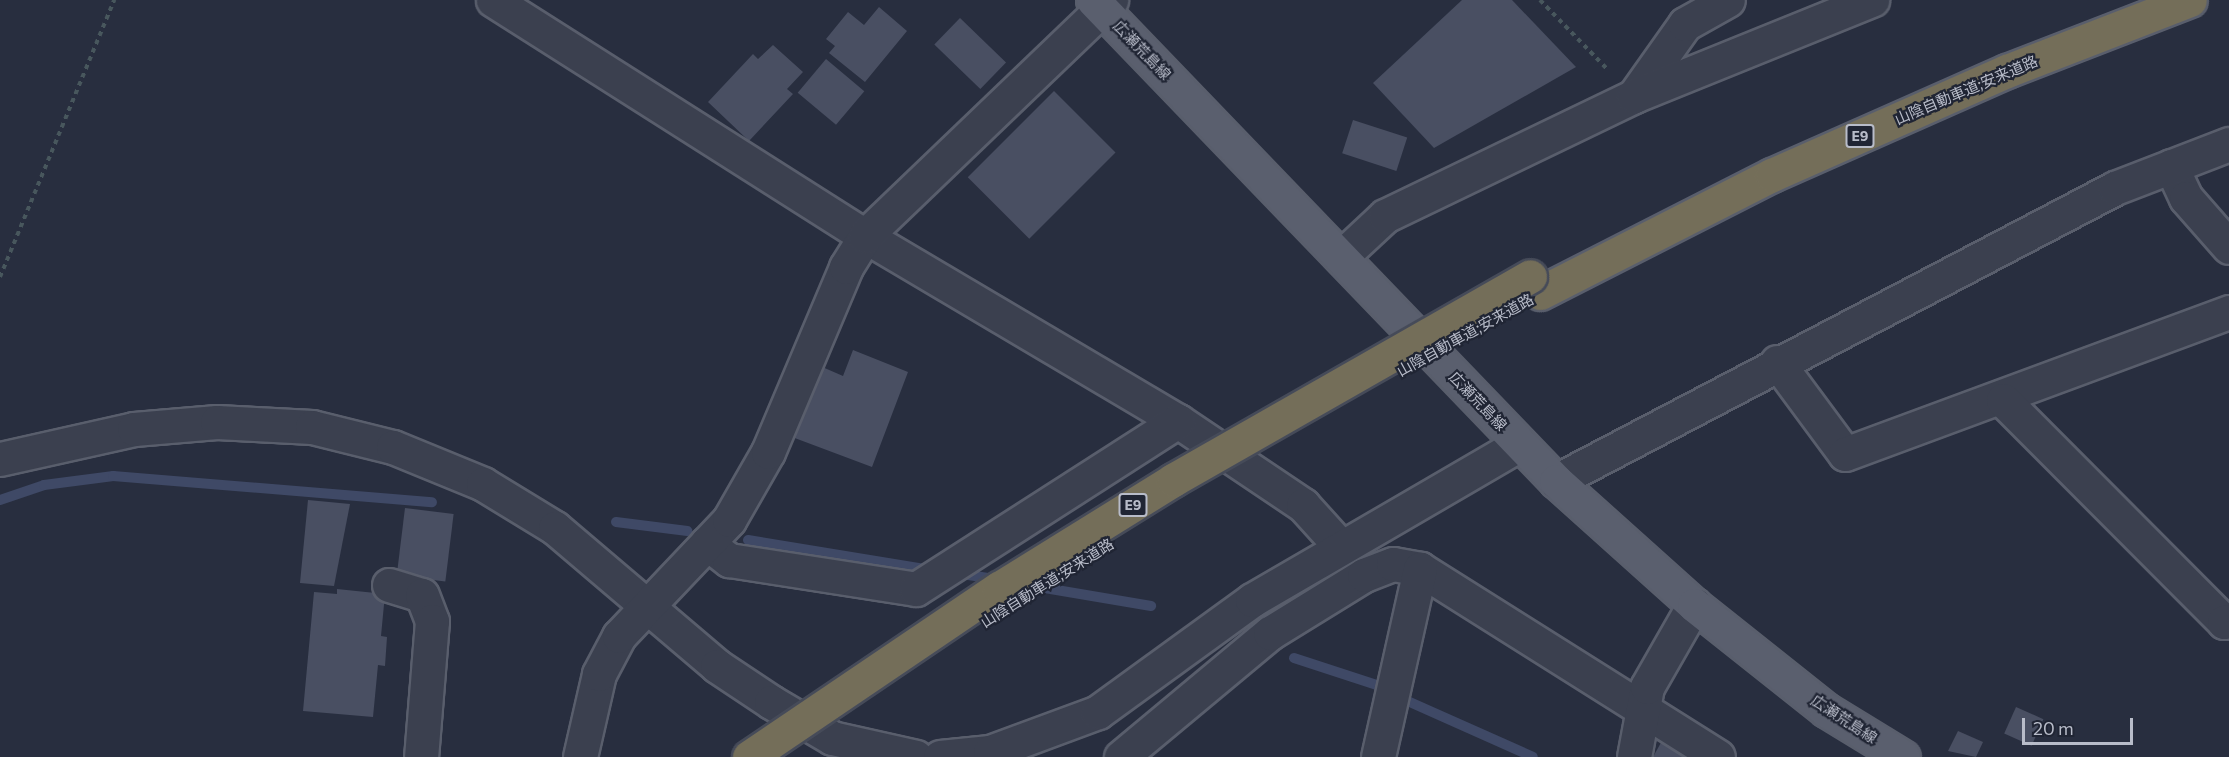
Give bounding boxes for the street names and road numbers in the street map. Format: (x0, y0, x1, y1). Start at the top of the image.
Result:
street label: 広瀬荒島線 (1109, 17, 1175, 83)
street label: 山陰自動車道;安来道路 (1892, 52, 2040, 128)
road number: E9 (1845, 125, 1875, 147)
street label: 山陰自動車道;安来道路 (1393, 290, 1537, 380)
street label: 広瀬荒島線 (1445, 368, 1511, 434)
road number: E9 (1118, 494, 1148, 516)
street label: 山陰自動車道;安来道路 (977, 535, 1117, 631)
street label: 広瀬荒島線 (1808, 691, 1880, 747)

